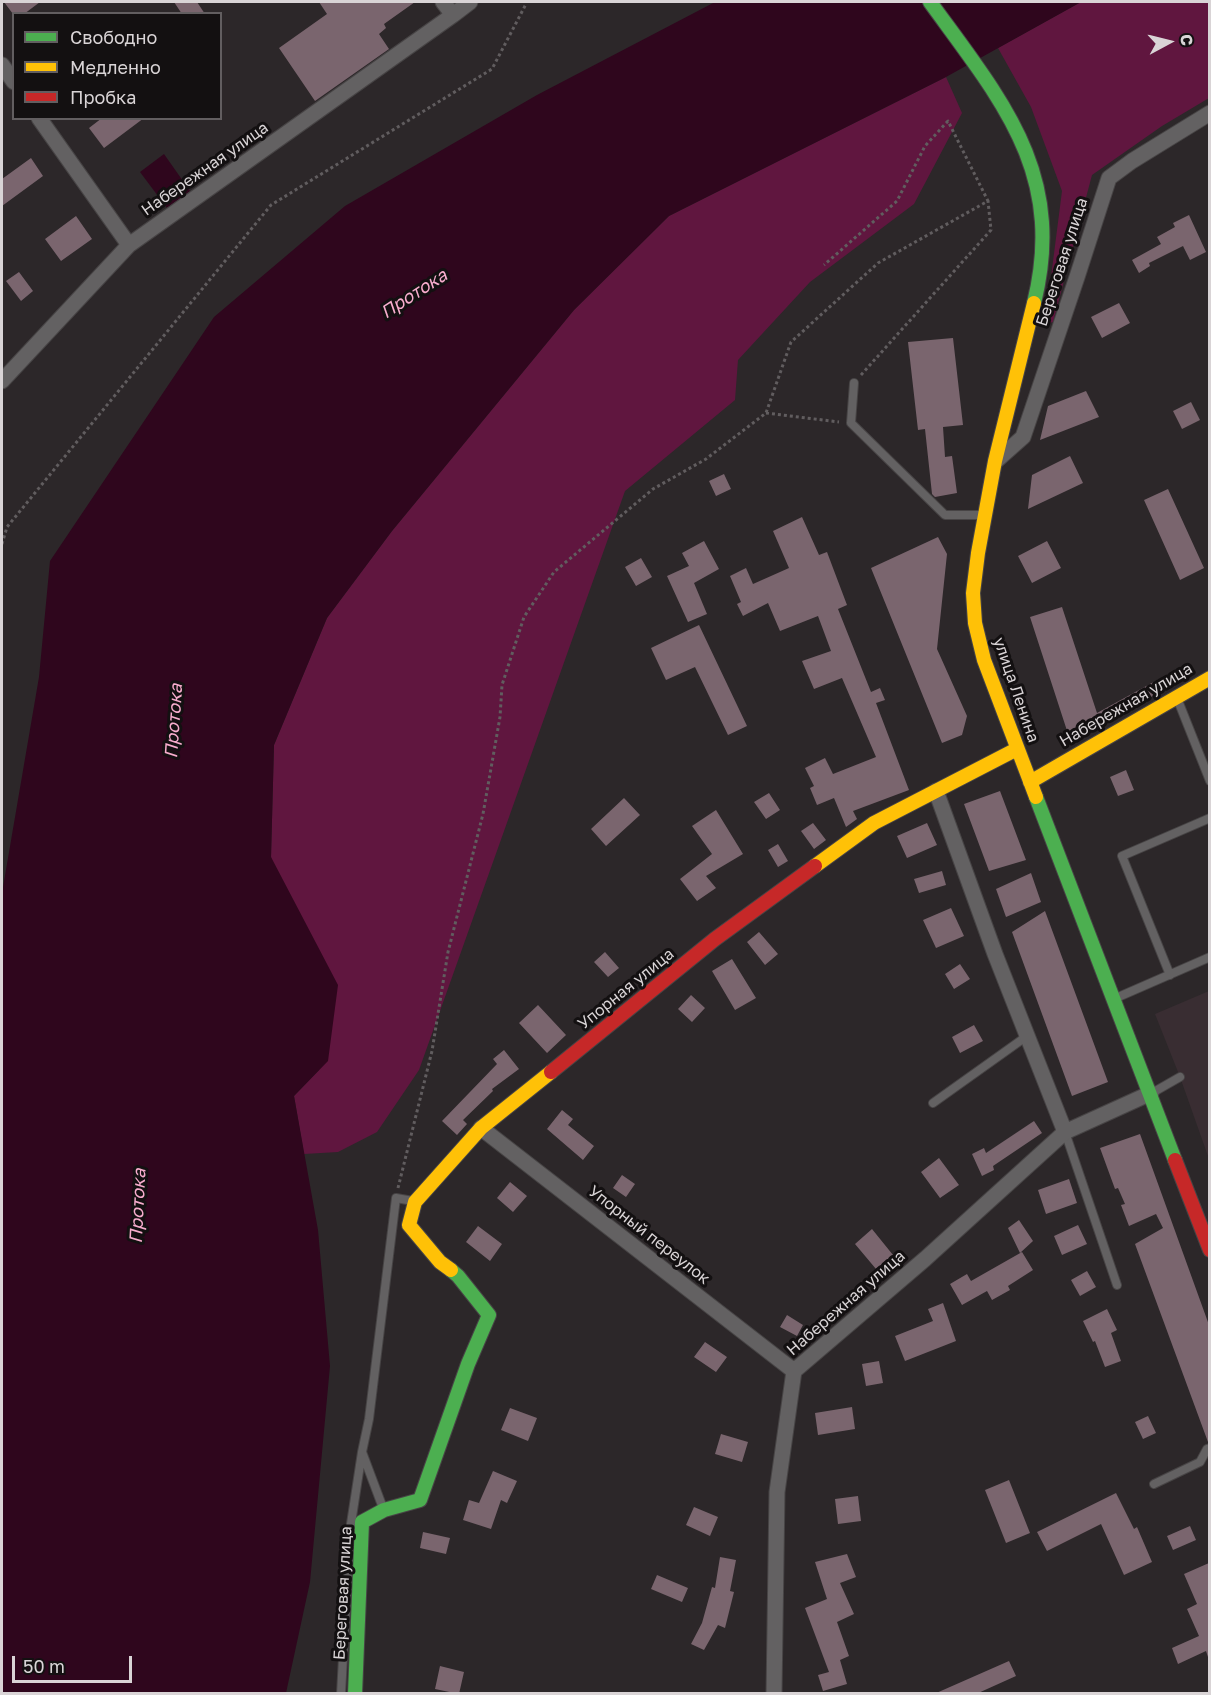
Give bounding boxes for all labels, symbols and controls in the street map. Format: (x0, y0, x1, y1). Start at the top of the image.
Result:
legend (12, 12, 222, 120)
north arrow (1139, 12, 1199, 72)
text: Свободно (70, 26, 157, 48)
text: С (1176, 33, 1197, 47)
text: Медленно (70, 56, 161, 78)
text: Пробка (70, 86, 136, 108)
street label: Набережная улица (138, 118, 272, 220)
street label: Береговая улица (1032, 195, 1092, 329)
water label: Протока (377, 265, 451, 323)
street label: улица Ленина (989, 635, 1043, 745)
street label: Набережная улица (1056, 659, 1196, 751)
water label: Протока (161, 683, 187, 759)
street label: Упорная улица (574, 944, 678, 1034)
water label: Протока (125, 1168, 151, 1244)
street label: Упорный переулок (584, 1182, 714, 1288)
street label: Набережная улица (783, 1246, 909, 1360)
street label: Береговая улица (330, 1526, 356, 1660)
scale bar (15, 1644, 135, 1682)
text: 50 m (23, 1655, 65, 1677)

